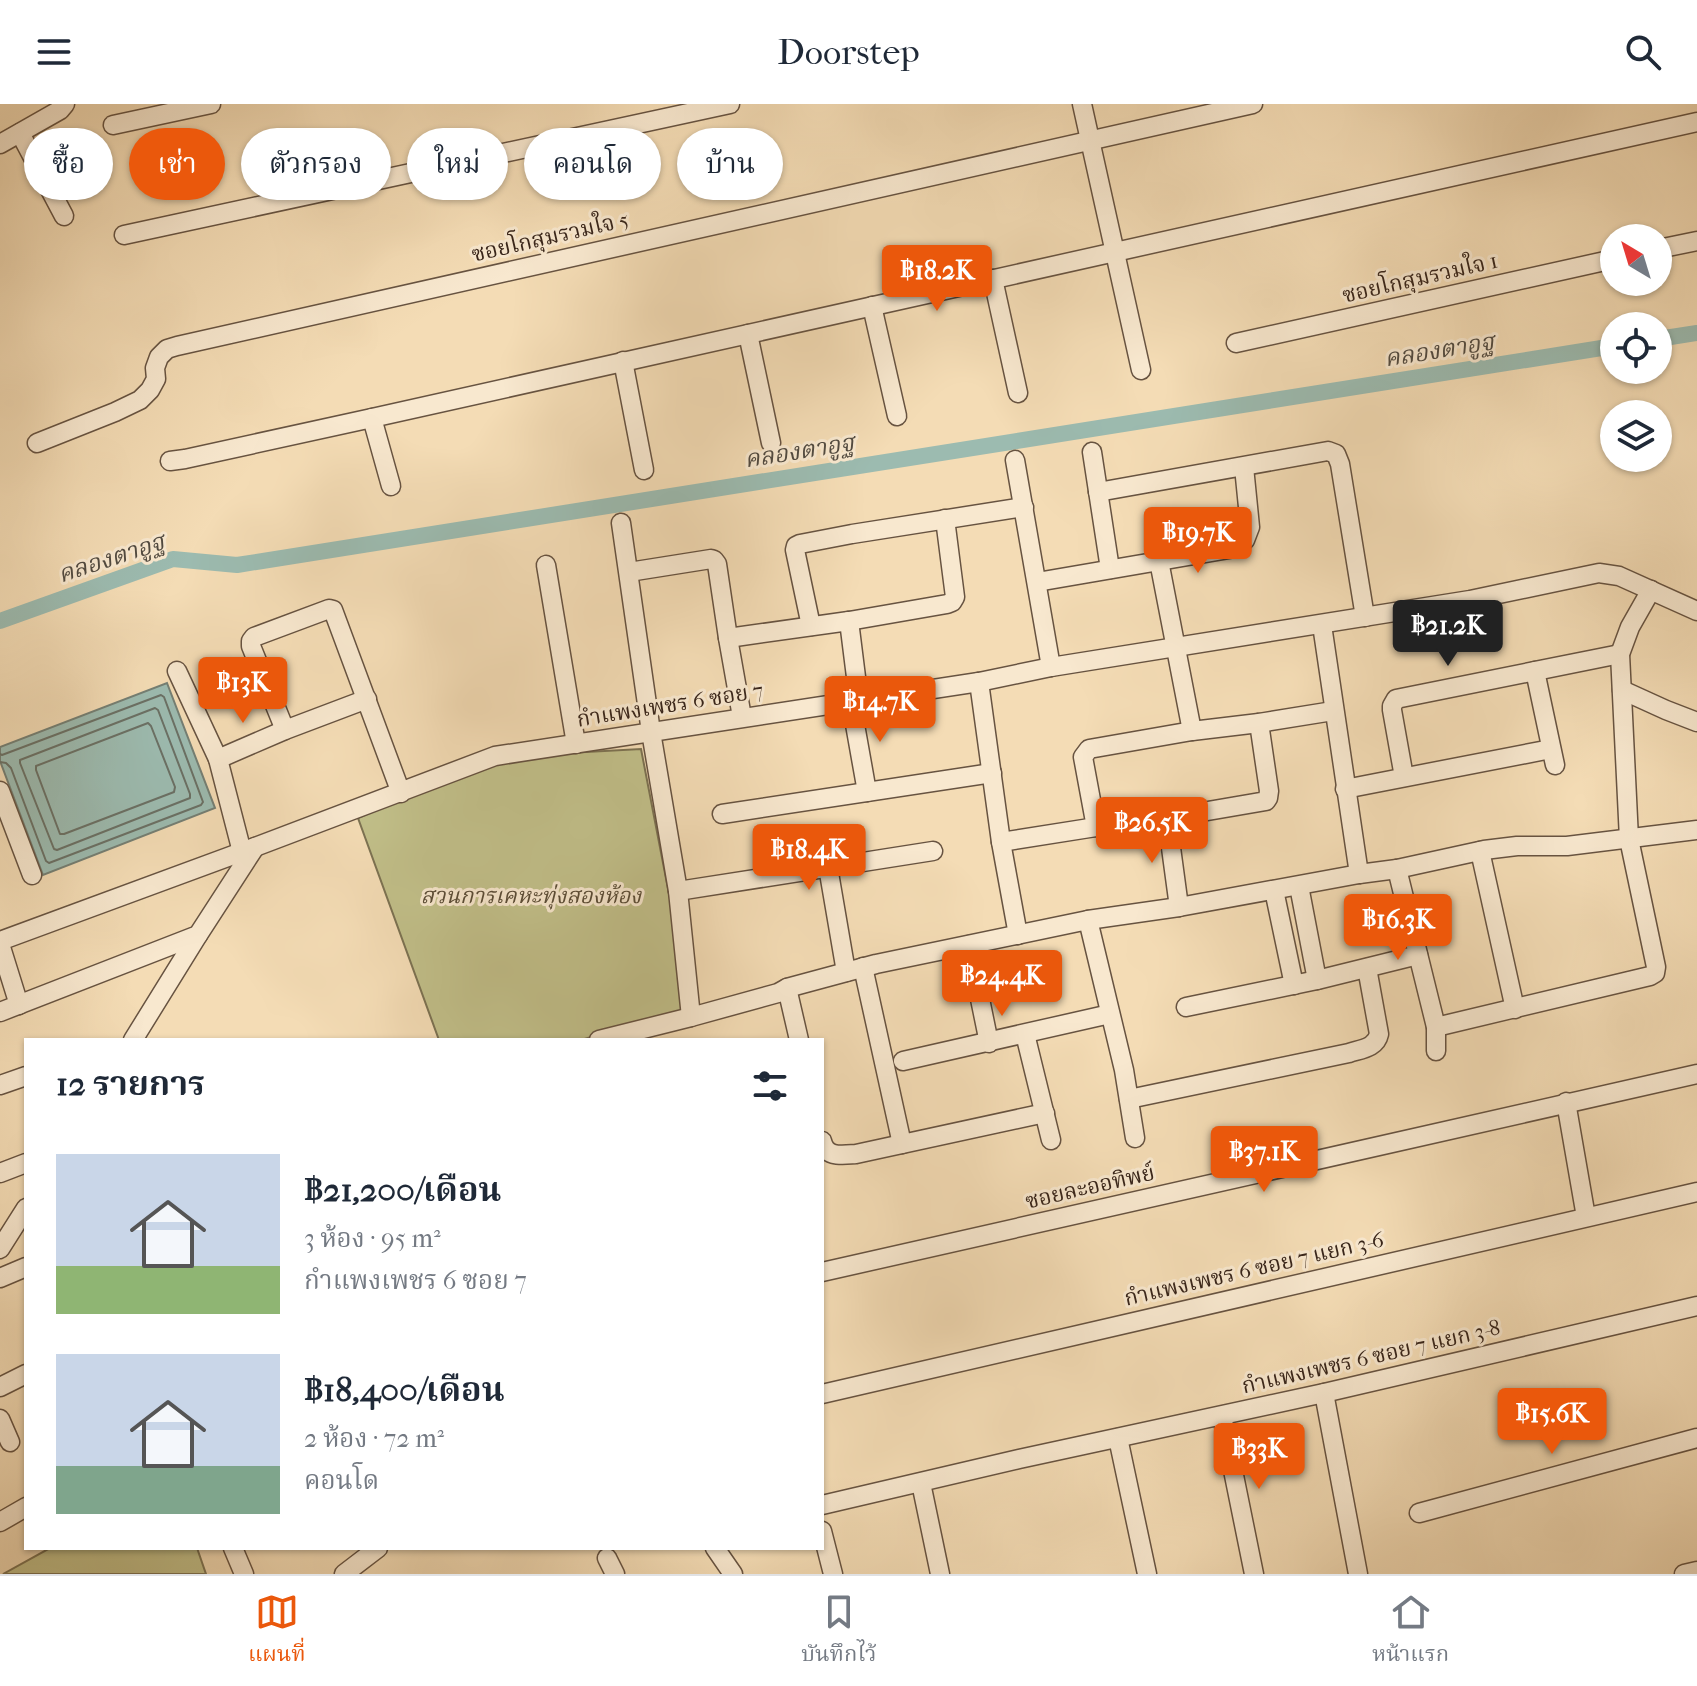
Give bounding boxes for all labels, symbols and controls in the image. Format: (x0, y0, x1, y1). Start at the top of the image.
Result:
icon: menu (32, 30, 76, 74)
icon: search (1621, 30, 1665, 74)
text: Doorstep (777, 31, 920, 73)
chip: ซื้อ (24, 128, 113, 200)
chip: เช่า (129, 128, 225, 200)
chip: ตัวกรอง (241, 128, 391, 200)
chip: ใหม่ (407, 128, 508, 200)
chip: คอนโด (524, 128, 661, 200)
chip: บ้าน (677, 128, 783, 200)
street label: ซอยโกสุมรวมใจ 5 (469, 204, 631, 269)
north arrow (1600, 224, 1672, 296)
map controls (1600, 224, 1672, 472)
pin: ฿18.2K (872, 245, 1002, 313)
street label: ซอยโกสุมรวมใจ 1 (1339, 246, 1500, 309)
text: ฿18.2K (900, 255, 974, 286)
button: locate (1600, 312, 1672, 384)
water label: คลองตาอูฐ (1382, 327, 1499, 374)
button: layers (1600, 400, 1672, 472)
water label: คลองตาอูฐ (742, 428, 859, 475)
pin: ฿19.7K (1133, 507, 1263, 575)
text: ฿19.7K (1162, 517, 1234, 548)
water label: คลองตาอูฐ (54, 527, 171, 590)
pin: ฿21.2K (1383, 600, 1513, 668)
text: ฿21.2K (1411, 610, 1485, 641)
pin: ฿13K (196, 657, 290, 725)
text: ฿13K (216, 667, 270, 698)
pin: ฿14.7K (815, 676, 945, 744)
street label: กำแพงเพชร 6 ซอย 7 (575, 677, 765, 733)
text: ฿14.7K (843, 686, 917, 717)
pin: ฿26.5K (1087, 797, 1217, 865)
text: ฿26.5K (1114, 807, 1190, 838)
pin: ฿18.4K (744, 824, 874, 892)
text: ฿18.4K (771, 834, 847, 865)
park label: สวนการเคหะทุ่งสองห้อง (421, 883, 642, 910)
pin: ฿16.3K (1333, 894, 1463, 962)
text: ฿16.3K (1362, 904, 1434, 935)
pin: ฿24.4K (937, 950, 1067, 1018)
text: ฿24.4K (960, 960, 1044, 991)
text: 12 รายการ (56, 1064, 205, 1104)
icon: filters (748, 1064, 792, 1108)
pin: ฿37.1K (1199, 1126, 1329, 1194)
text: ฿37.1K (1229, 1136, 1299, 1167)
street label: ซอยละออทิพย์ (1023, 1159, 1157, 1215)
text: ฿21,200/เดือน (304, 1170, 501, 1210)
icon: home (120, 1186, 216, 1282)
text: 3 ห้อง · 95 m² (304, 1223, 440, 1254)
street label: กำแพงเพชร 6 ซอย 7 แยก 3-6 (1122, 1226, 1386, 1312)
text: กำแพงเพชร 6 ซอย 7 (304, 1265, 527, 1296)
street label: กำแพงเพชร 6 ซอย 7 แยก 3-8 (1239, 1315, 1503, 1399)
text: ฿18,400/เดือน (304, 1370, 504, 1410)
icon: home (120, 1386, 216, 1482)
pin: ฿15.6K (1487, 1388, 1617, 1456)
text: ฿15.6K (1516, 1398, 1588, 1429)
text: 2 ห้อง · 72 m² (304, 1423, 444, 1454)
pin: ฿33K (1212, 1423, 1306, 1491)
text: ฿33K (1232, 1433, 1286, 1464)
text: คอนโด (304, 1465, 379, 1496)
tab: แผนที่ (248, 1590, 306, 1673)
tab: บันทึกไว้ (801, 1590, 876, 1673)
tab: หน้าแรก (1372, 1590, 1449, 1673)

